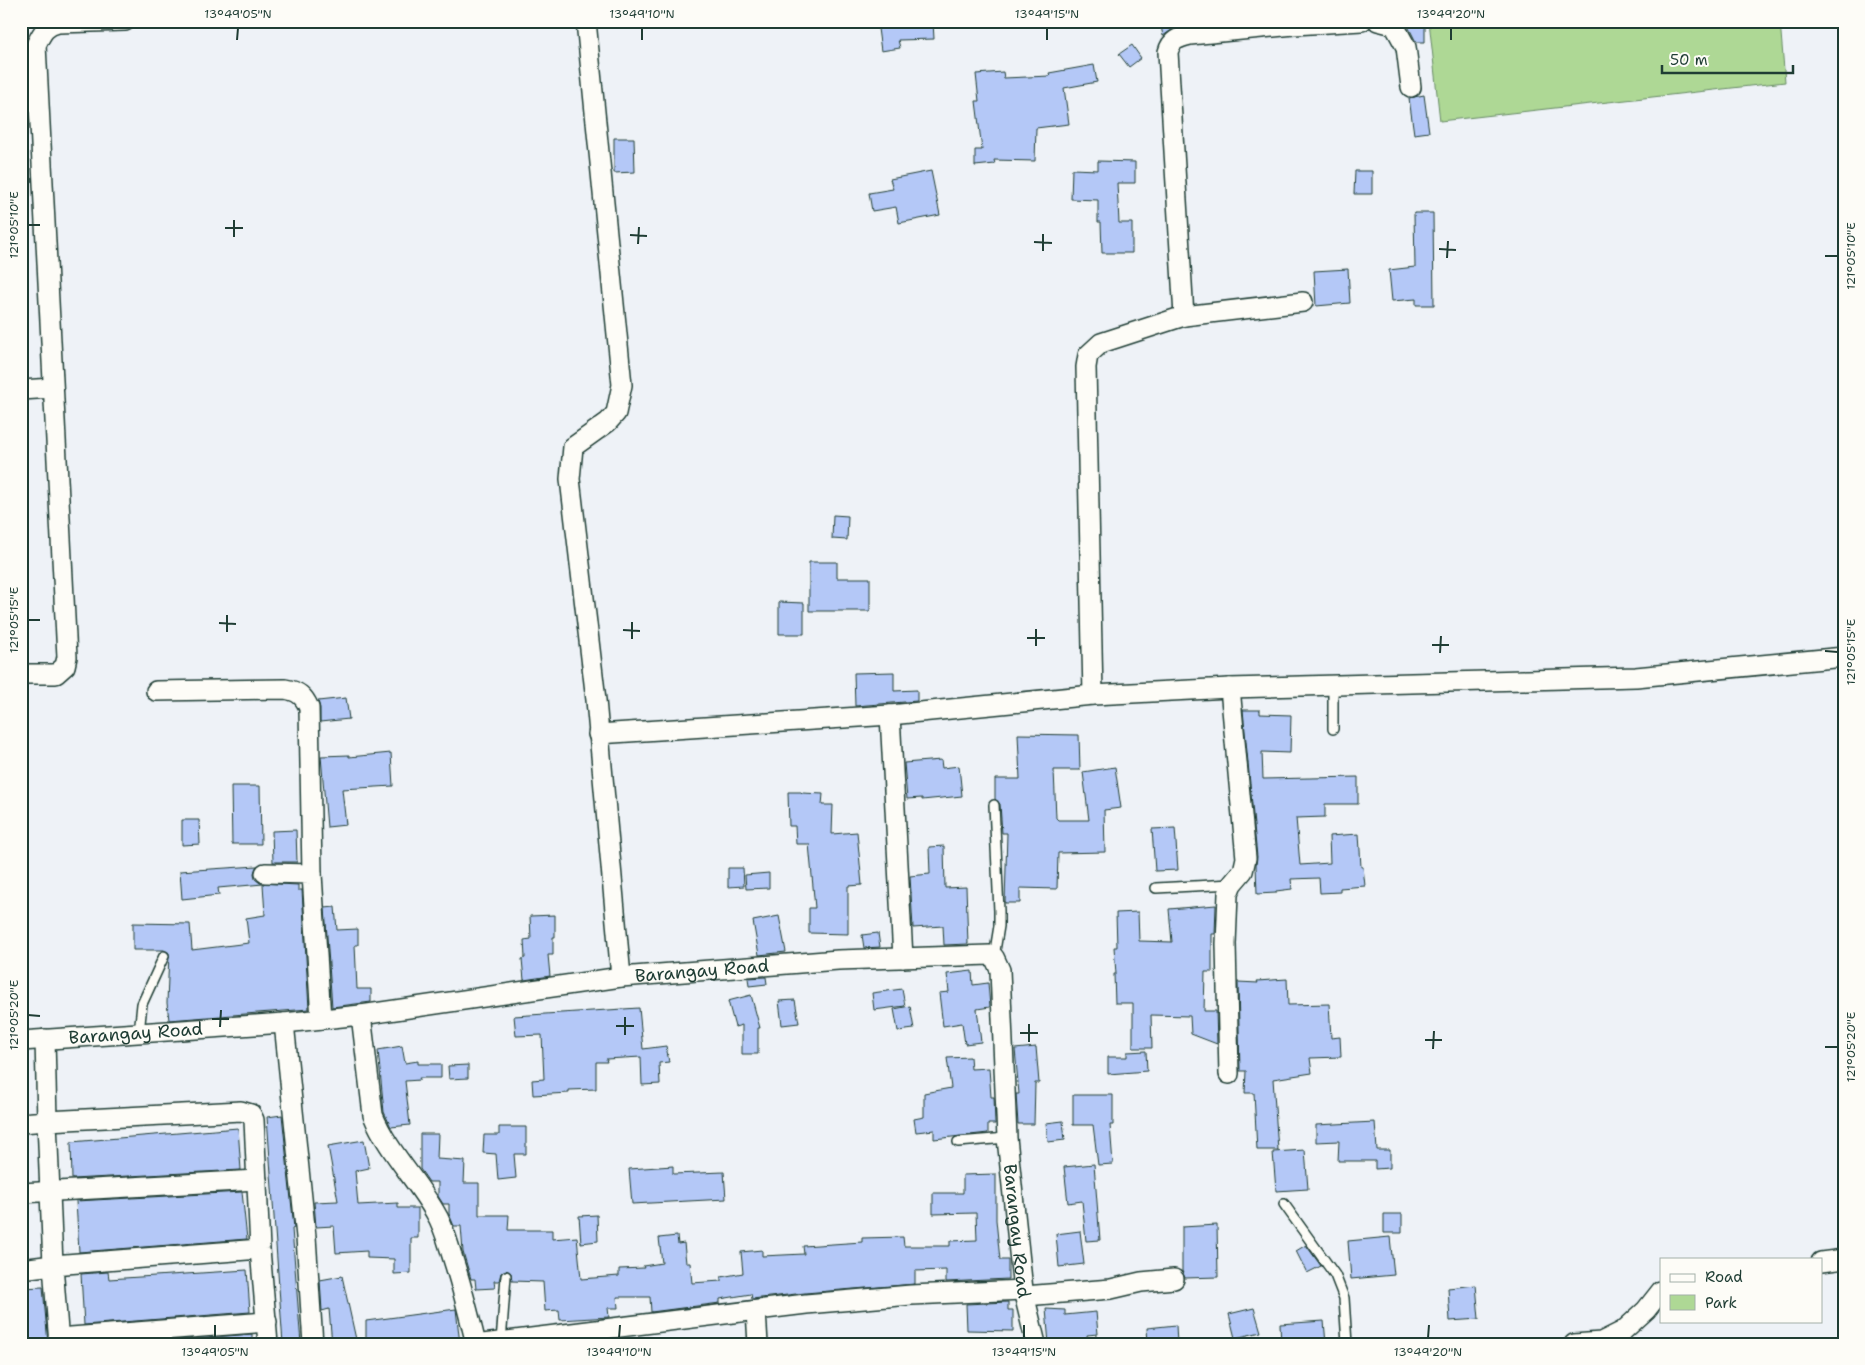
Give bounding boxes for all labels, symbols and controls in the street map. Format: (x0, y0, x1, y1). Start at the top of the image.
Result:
text: 13°49'05"N (204, 6, 272, 22)
text: 13°49'10"N (609, 6, 675, 22)
text: 13°49'15"N (1015, 6, 1079, 22)
text: 13°49'20"N (1417, 6, 1485, 22)
scale bar (1662, 42, 1794, 74)
text: 50 m (1670, 50, 1708, 70)
text: 121°05'10"E (6, 191, 22, 259)
text: 121°05'10"E (1843, 222, 1859, 290)
text: 121°05'15"E (6, 587, 22, 653)
text: 121°05'15"E (1843, 619, 1859, 685)
street label: Barangay Road (634, 953, 770, 988)
text: 121°05'20"E (6, 980, 22, 1050)
text: 121°05'20"E (1843, 1012, 1859, 1082)
street label: Barangay Road (68, 1017, 204, 1050)
street label: Barangay Road (998, 1163, 1037, 1300)
legend (1660, 1258, 1822, 1322)
text: Road (1705, 1267, 1743, 1287)
text: Park (1705, 1293, 1737, 1313)
text: 13°49'05"N (181, 1344, 249, 1360)
text: 13°49'10"N (586, 1344, 652, 1360)
text: 13°49'15"N (992, 1344, 1056, 1360)
text: 13°49'20"N (1394, 1344, 1462, 1360)

